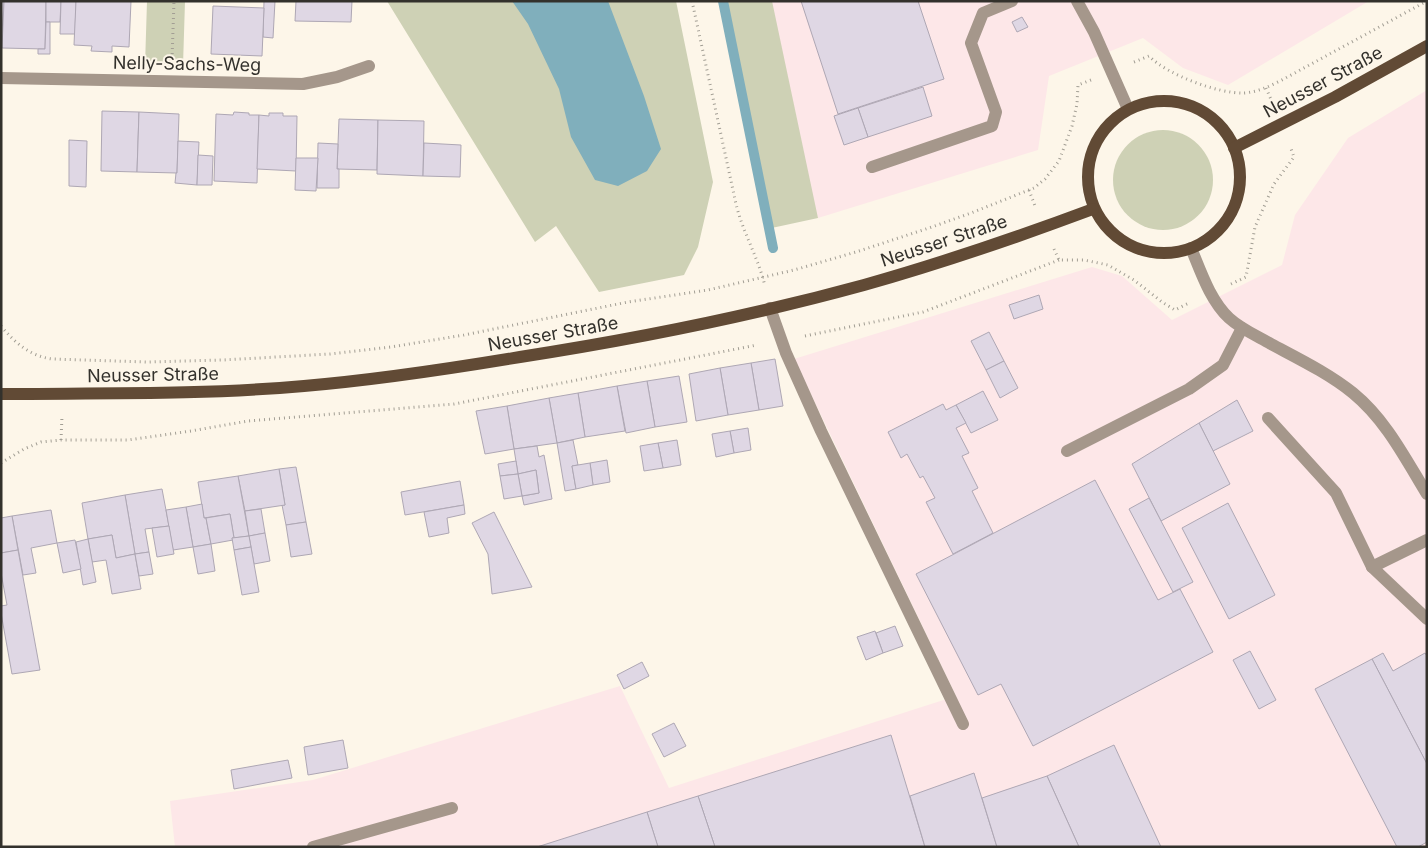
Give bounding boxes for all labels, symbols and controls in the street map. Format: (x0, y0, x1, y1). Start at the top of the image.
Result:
street label: Neusser Straße (1260, 41, 1386, 122)
street label: Nelly-Sachs-Weg (113, 52, 261, 75)
street label: Neusser Straße (878, 210, 1010, 271)
street label: Neusser Straße (486, 312, 620, 355)
street label: Neusser Straße (87, 363, 219, 386)

